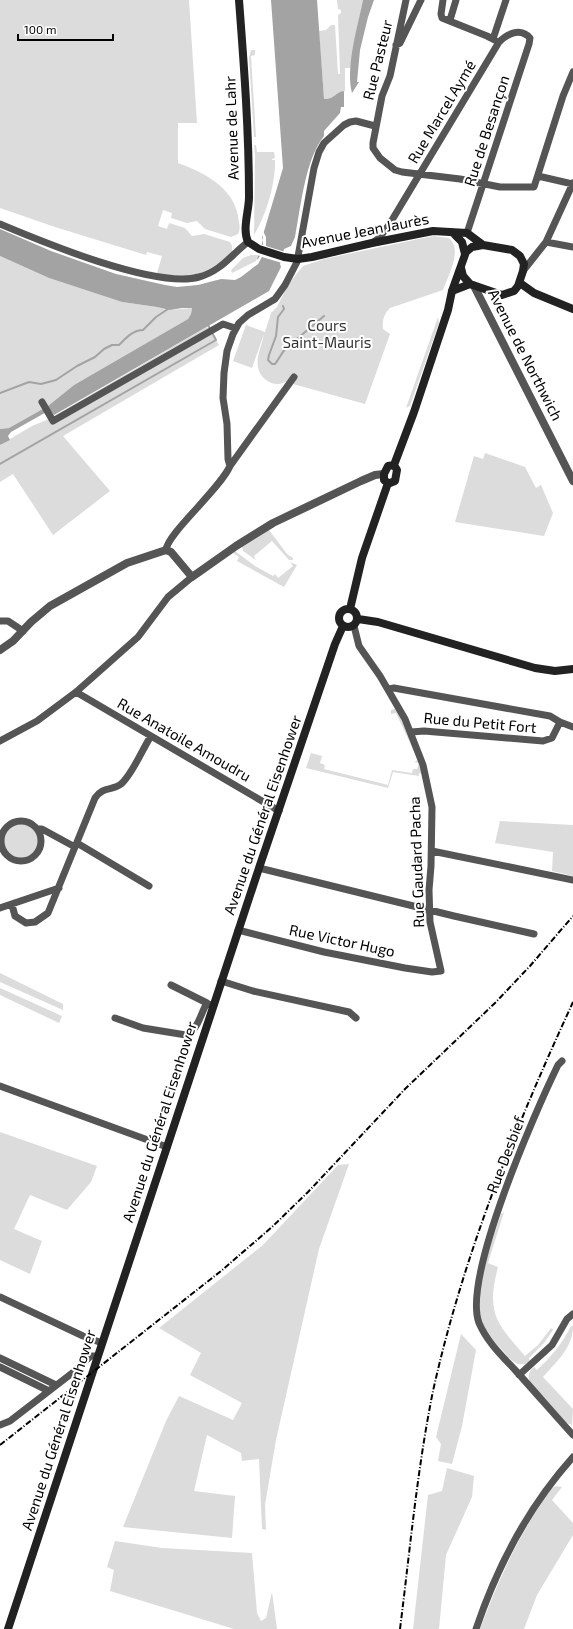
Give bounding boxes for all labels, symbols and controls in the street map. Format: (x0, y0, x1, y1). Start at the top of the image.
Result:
scale bar (18, 16, 113, 42)
street label: Rue Pasteur (358, 18, 396, 102)
text: 100 m (24, 22, 56, 36)
street label: Rue Marcel Aymé (403, 57, 479, 166)
street label: Rue de Besançon (460, 73, 513, 189)
street label: Avenue de Lahr (220, 76, 242, 180)
street label: Avenue Jean Jaurès (299, 209, 430, 251)
street label: Avenue de Northwich (485, 286, 567, 423)
park label: Cours Saint-Mauris (283, 316, 371, 351)
street label: Rue Anatoile Amoudru (114, 694, 255, 785)
street label: Rue du Petit Fort (423, 708, 537, 736)
street label: Avenue du Général Eisenhower (219, 712, 305, 917)
street label: Rue Gaudard Pacha (405, 796, 427, 928)
street label: Rue Victor Hugo (288, 920, 397, 960)
street label: Avenue du Général Eisenhower (118, 1019, 200, 1224)
street label: Rue Desbief (482, 1113, 528, 1196)
street label: Avenue du Général Eisenhower (17, 1327, 99, 1532)

